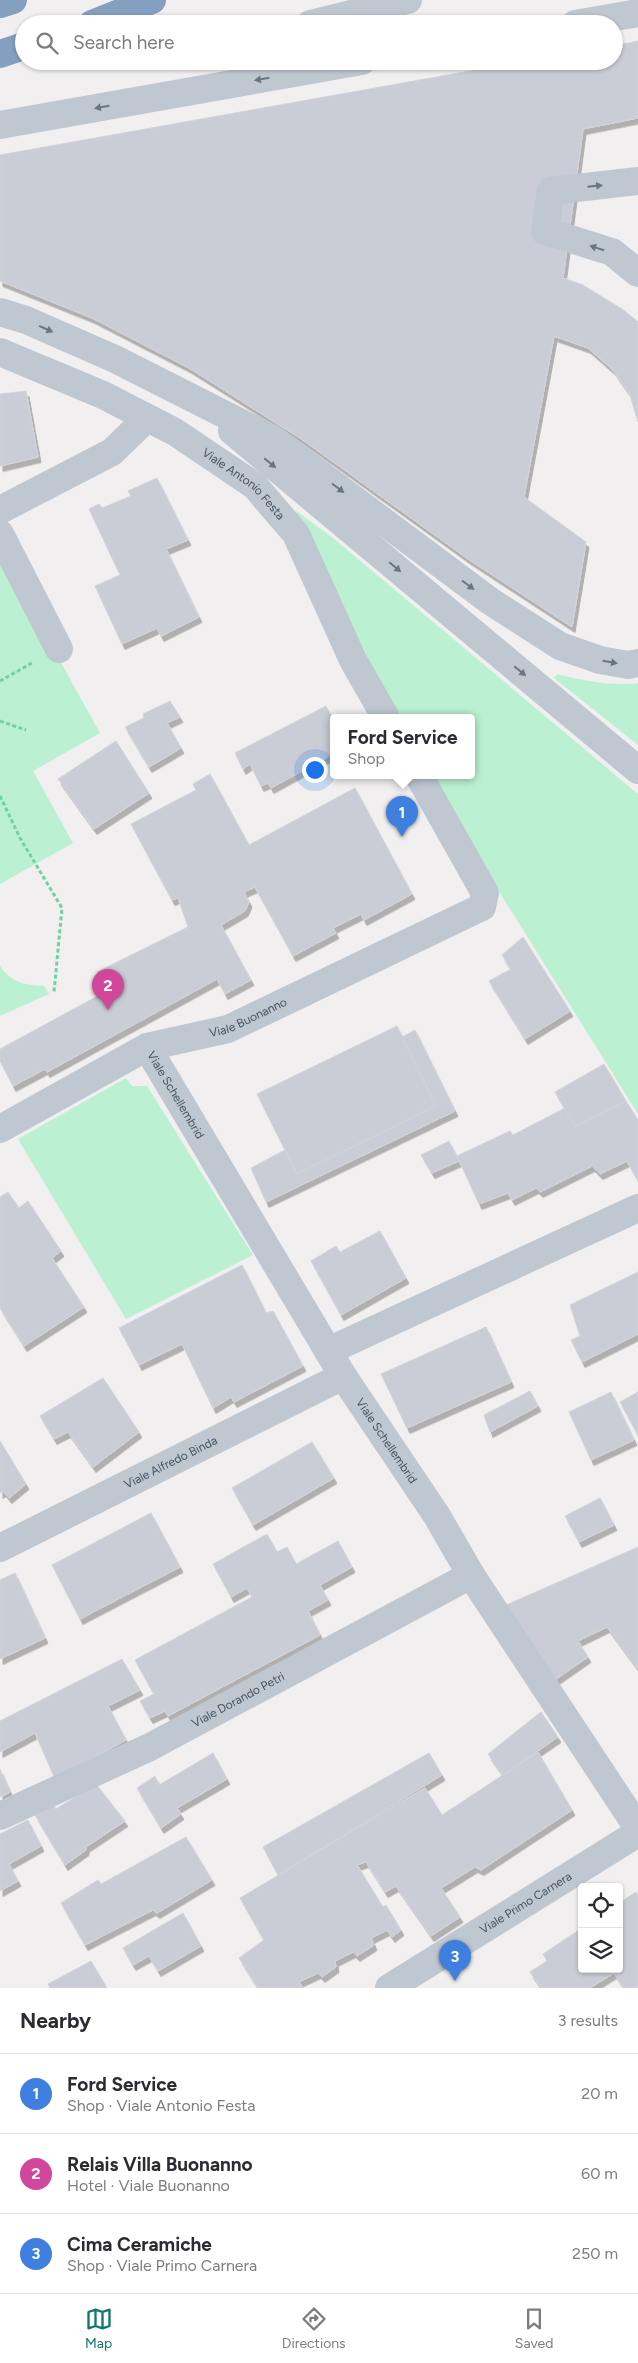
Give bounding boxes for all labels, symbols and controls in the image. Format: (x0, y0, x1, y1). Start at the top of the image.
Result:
search box (15, 15, 623, 70)
icon: search (33, 29, 61, 57)
text: Search here (73, 31, 175, 54)
one-way arrow (254, 75, 270, 83)
one-way arrow (94, 103, 110, 111)
one-way arrow (587, 182, 603, 190)
one-way arrow (590, 243, 605, 251)
one-way arrow (39, 325, 53, 333)
street label: Viale Antonio Festa (199, 445, 288, 523)
one-way arrow (264, 457, 276, 469)
one-way arrow (331, 483, 345, 493)
one-way arrow (389, 561, 401, 572)
one-way arrow (461, 580, 475, 590)
one-way arrow (602, 658, 618, 666)
one-way arrow (513, 666, 526, 677)
popup (330, 714, 475, 779)
text: Ford Service (347, 726, 458, 749)
text: Shop (347, 749, 385, 768)
your location (302, 757, 328, 783)
pin: 1 (386, 796, 418, 837)
pin: 2 (92, 969, 124, 1010)
street label: Viale Buonanno (208, 995, 289, 1040)
street label: Viale Schellembrid (144, 1049, 207, 1141)
street label: Viale Schellembrid (353, 1396, 420, 1486)
street label: Viale Alfredo Binda (122, 1433, 220, 1492)
street label: Viale Dorando Petri (189, 1669, 287, 1730)
street label: Viale Primo Carnera (477, 1869, 574, 1937)
map controls (578, 1883, 623, 1973)
button: locate (578, 1883, 623, 1928)
button: layers (578, 1928, 623, 1973)
pin: 3 (439, 1940, 471, 1981)
text: Nearby (20, 2008, 91, 2033)
text: 3 results (558, 2011, 618, 2030)
text: Ford Service (67, 2073, 177, 2096)
text: 1 (33, 2084, 39, 2103)
text: 20 m (581, 2084, 618, 2103)
text: Shop · Viale Antonio Festa (67, 2096, 256, 2115)
text: Relais Villa Buonanno (67, 2153, 253, 2176)
text: 2 (31, 2164, 41, 2183)
text: 60 m (581, 2164, 618, 2183)
text: Hotel · Viale Buonanno (67, 2176, 230, 2195)
text: Cima Ceramiche (67, 2233, 212, 2256)
text: 3 (32, 2244, 40, 2263)
text: 250 m (572, 2244, 618, 2263)
text: Shop · Viale Primo Carnera (67, 2256, 257, 2275)
tab: Map (85, 2305, 113, 2352)
tab: Directions (282, 2305, 346, 2352)
tab: Saved (515, 2305, 553, 2352)

